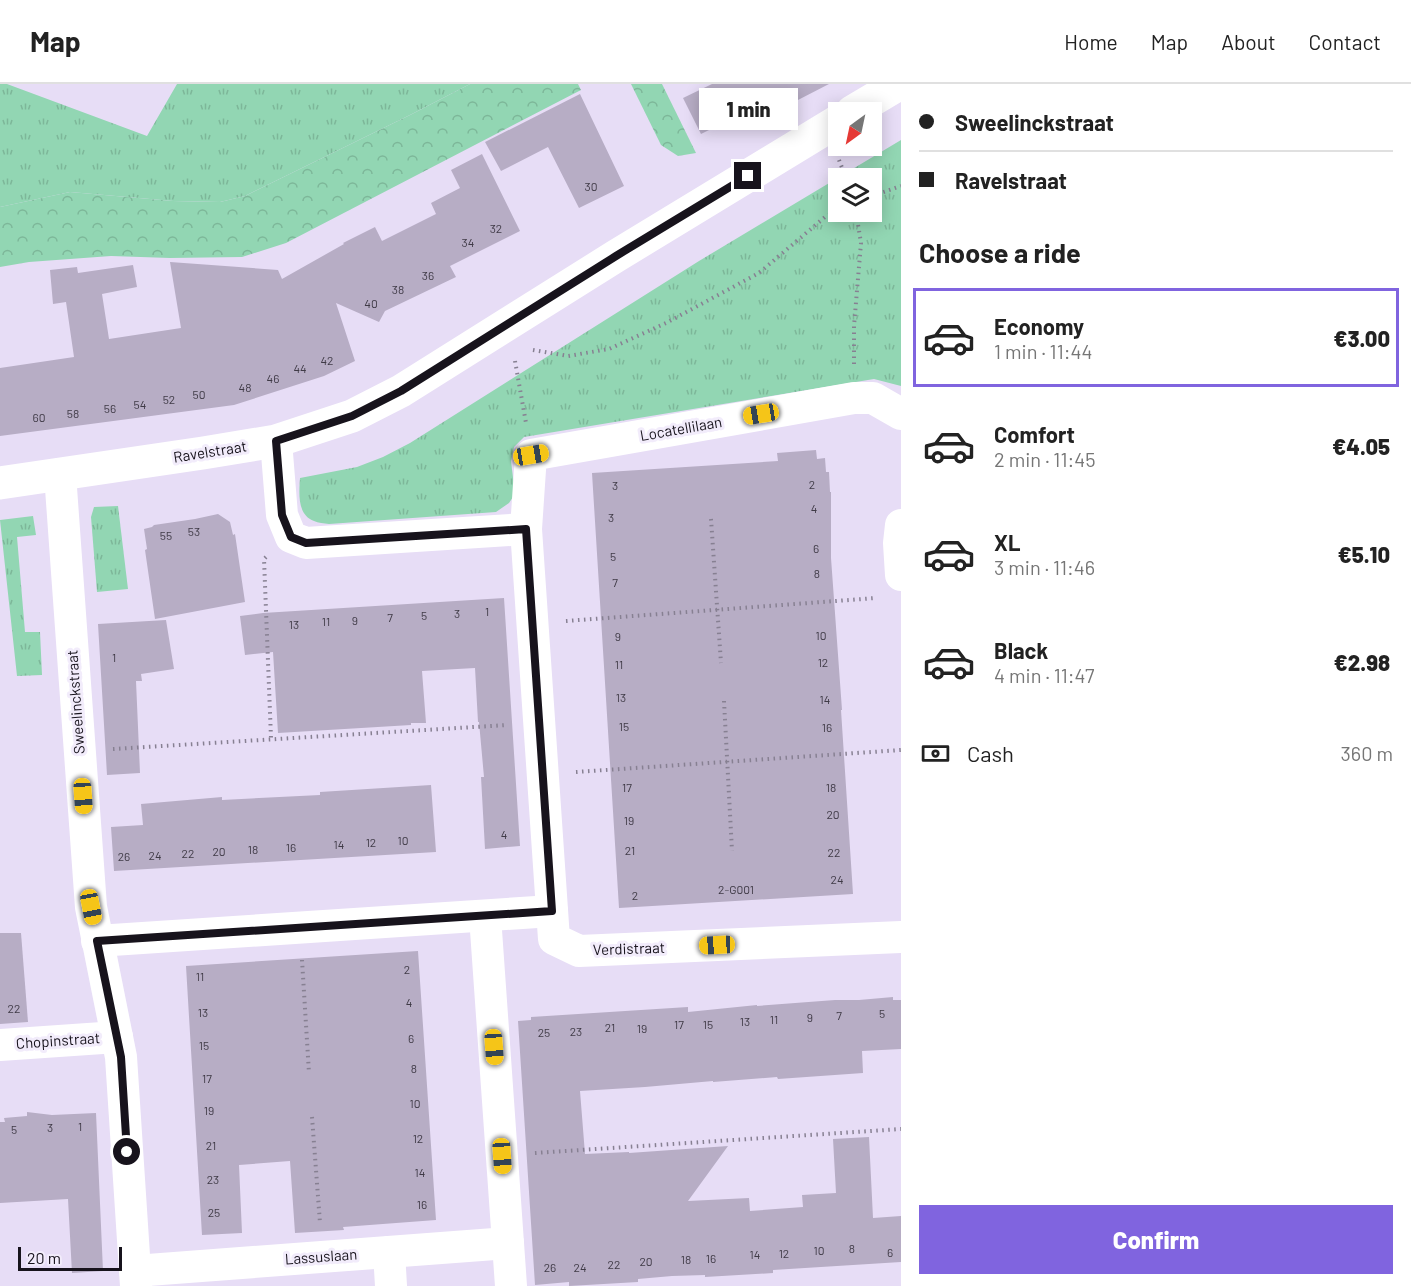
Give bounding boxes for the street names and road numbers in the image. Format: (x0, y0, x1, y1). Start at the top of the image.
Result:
street label: Locatellilaan (638, 412, 723, 444)
street label: Ravelstraat (172, 436, 248, 466)
street label: Sweelinckstraat (62, 649, 88, 755)
street label: Verdistraat (593, 938, 665, 958)
street label: Chopinstraat (15, 1028, 101, 1052)
street label: Lassuslaan (284, 1244, 358, 1268)

